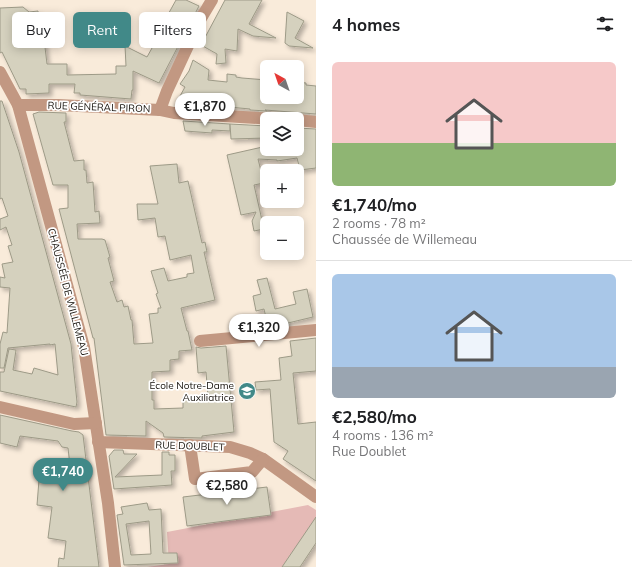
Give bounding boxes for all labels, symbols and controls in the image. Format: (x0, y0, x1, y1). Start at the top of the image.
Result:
chip: Buy (12, 12, 65, 48)
chip: Rent (73, 12, 131, 48)
chip: Filters (139, 12, 206, 48)
icon: filters (594, 13, 616, 35)
text: 4 homes (332, 14, 400, 35)
north arrow (260, 60, 304, 104)
map controls (260, 60, 304, 260)
icon: home (438, 88, 510, 160)
pin: €1,870 (172, 93, 238, 127)
text: €1,870 (184, 98, 226, 114)
street label: RUE GÉNÉRAL PIRON (47, 99, 151, 115)
button: layers (260, 112, 304, 156)
button: + (260, 164, 304, 208)
text: €1,740/mo (332, 194, 417, 215)
text: 2 rooms · 78 m² (332, 215, 426, 231)
button: − (260, 216, 304, 260)
street label: CHAUSSÉE DE WILLEMEAU (45, 227, 91, 357)
text: Chaussée de Willemeau (332, 231, 477, 247)
icon: home (438, 300, 510, 372)
pin: €1,320 (226, 314, 292, 348)
text: €1,320 (238, 319, 280, 335)
place label: École Notre-Dame Auxiliatrice (149, 379, 234, 404)
school or university icon: École Notre-Dame Auxiliatrice (237, 381, 257, 401)
text: €2,580/mo (332, 406, 417, 427)
text: 4 rooms · 136 m² (332, 427, 433, 443)
street label: RUE DOUBLET (155, 438, 225, 454)
text: Rue Doublet (332, 443, 406, 459)
pin: €1,740 (30, 458, 96, 492)
text: €1,740 (42, 463, 84, 479)
pin: €2,580 (194, 472, 260, 506)
text: €2,580 (206, 477, 248, 493)

